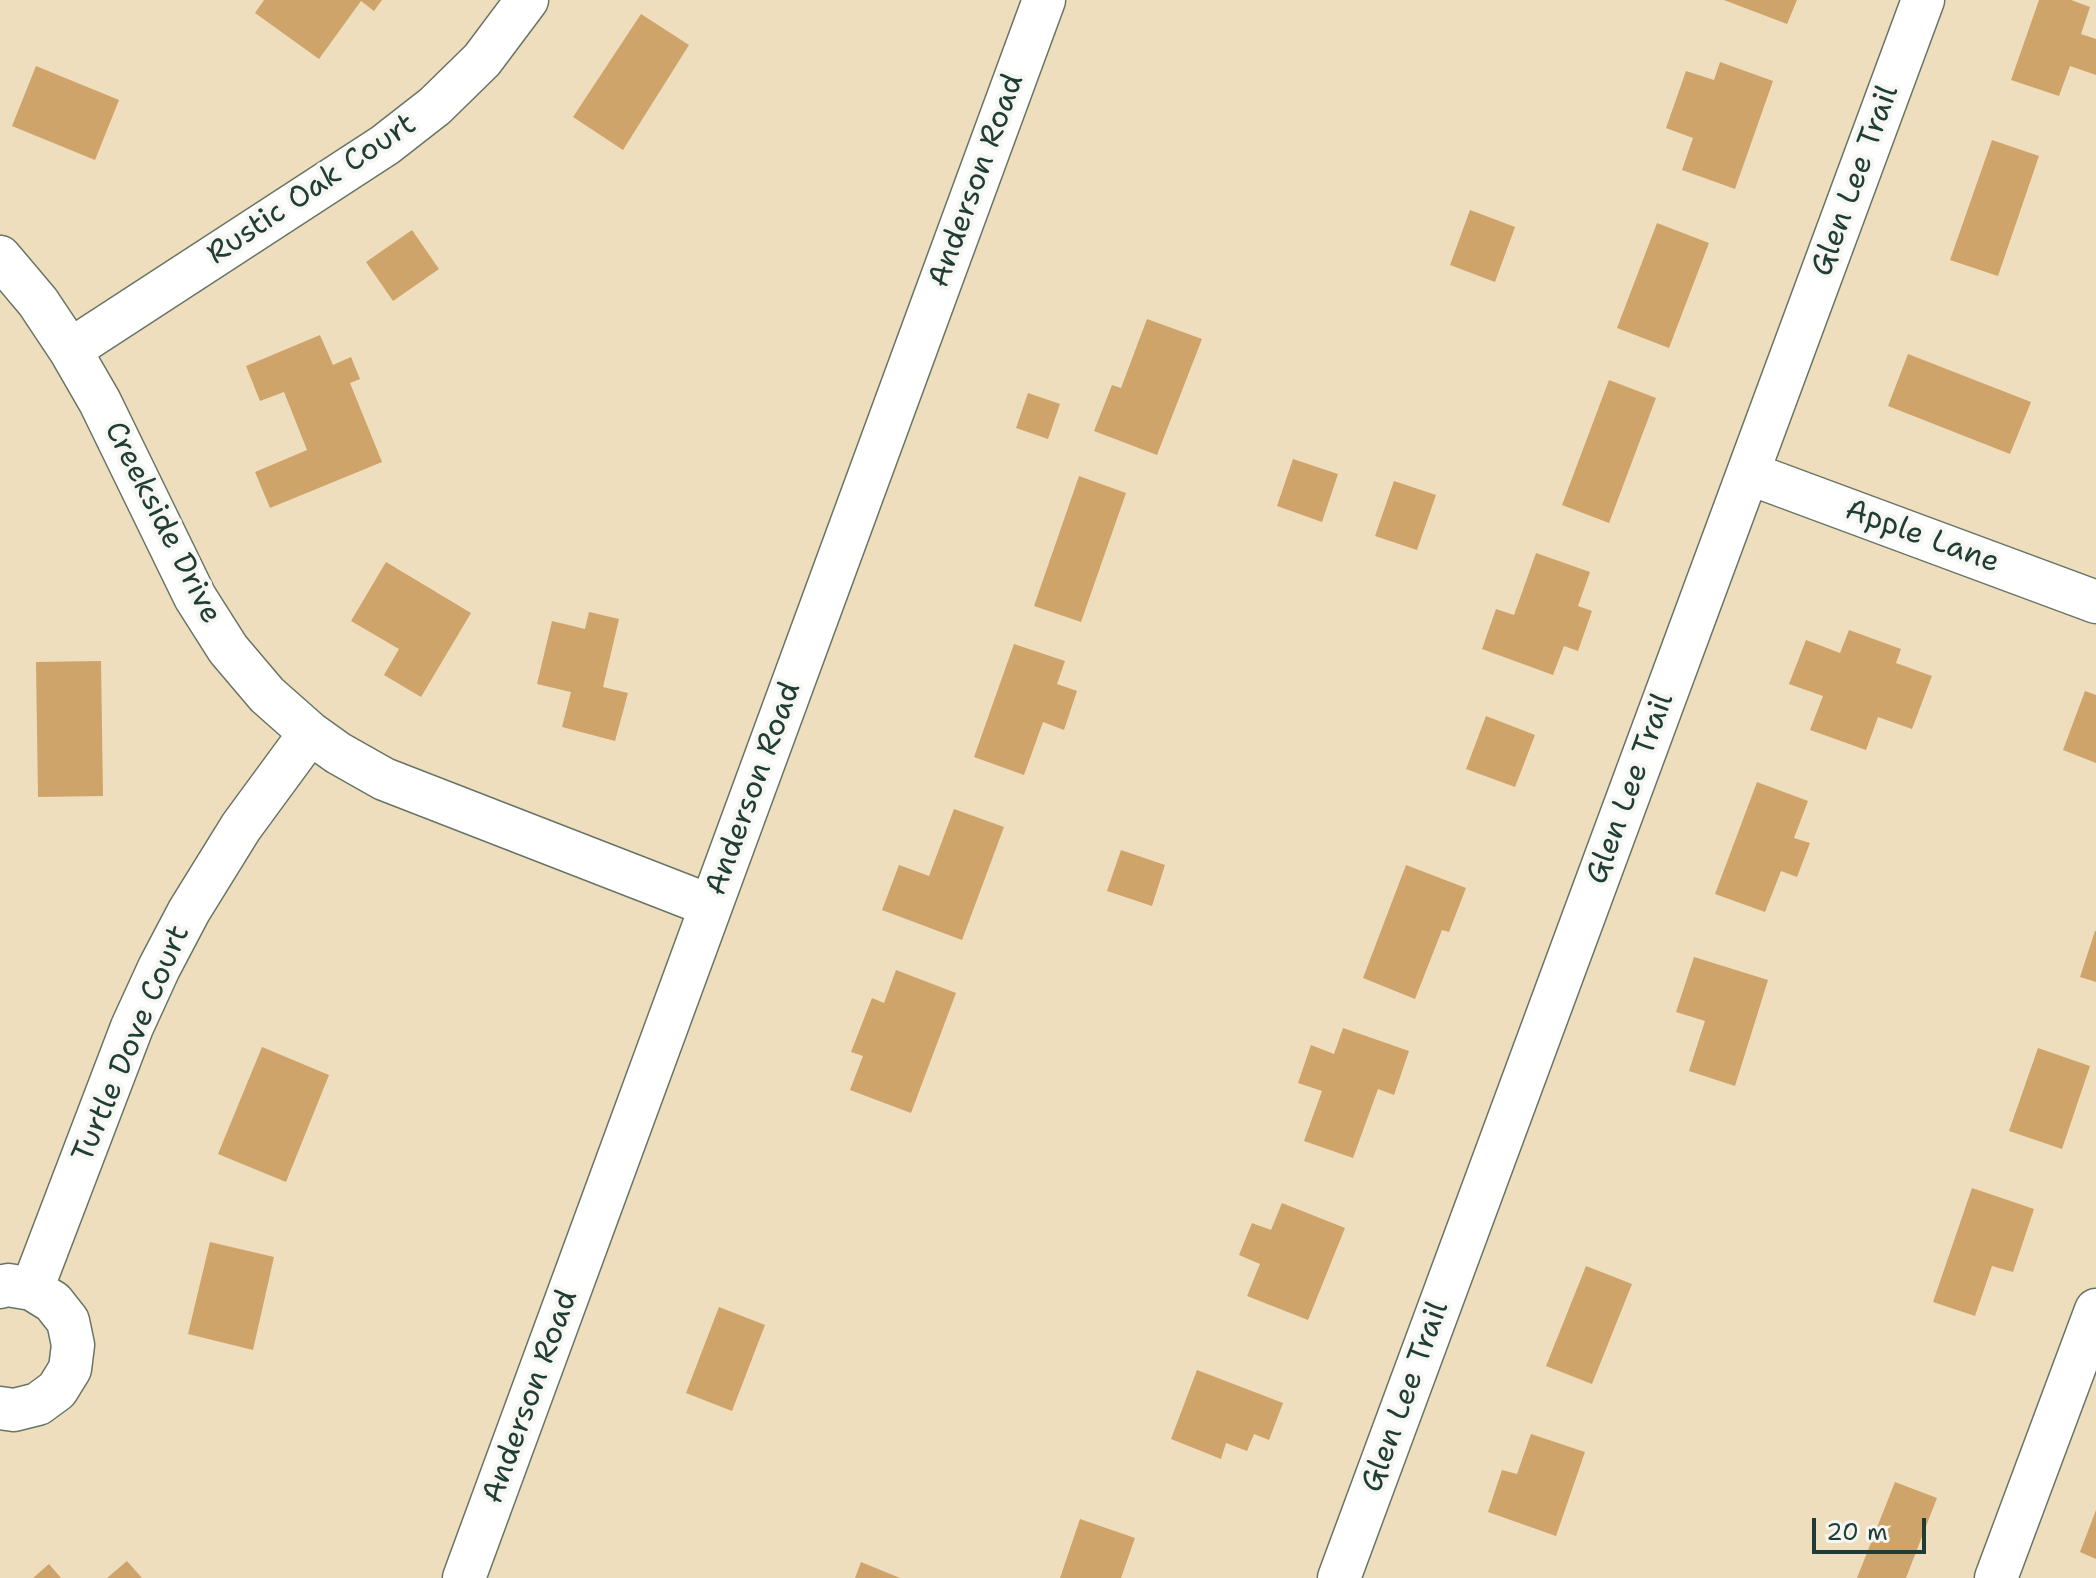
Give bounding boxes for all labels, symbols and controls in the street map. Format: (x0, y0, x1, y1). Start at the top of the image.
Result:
street label: Anderson Road (922, 69, 1032, 293)
street label: Glen Lee Trail (1805, 81, 1907, 281)
street label: Rustic Oak Court (201, 107, 423, 273)
street label: Creekside Drive (96, 416, 228, 630)
street label: Apple Lane (1840, 492, 2004, 582)
street label: Anderson Road (699, 677, 809, 901)
street label: Glen Lee Trail (1580, 689, 1682, 889)
street label: Turtle Dove Court (66, 920, 198, 1168)
street label: Anderson Road (476, 1285, 586, 1509)
street label: Glen Lee Trail (1355, 1297, 1457, 1497)
scale bar (1816, 1502, 1930, 1552)
text: 20 m (1826, 1516, 1888, 1548)

